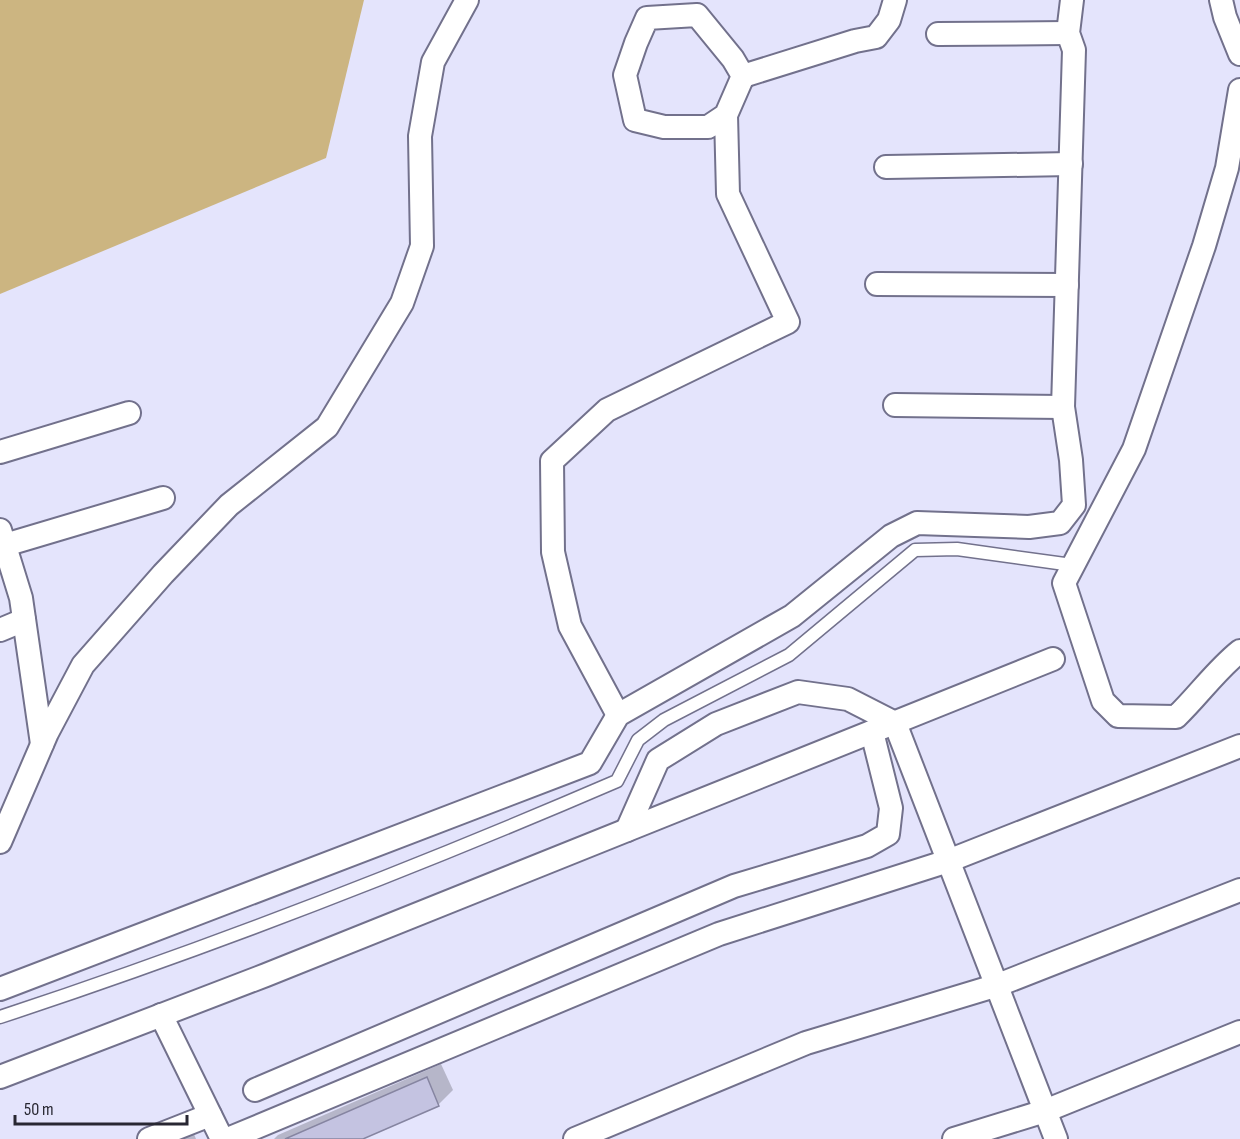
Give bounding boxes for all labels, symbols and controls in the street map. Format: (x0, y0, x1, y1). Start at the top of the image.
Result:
scale bar (15, 1088, 188, 1126)
text: 50 m (24, 1099, 54, 1120)

